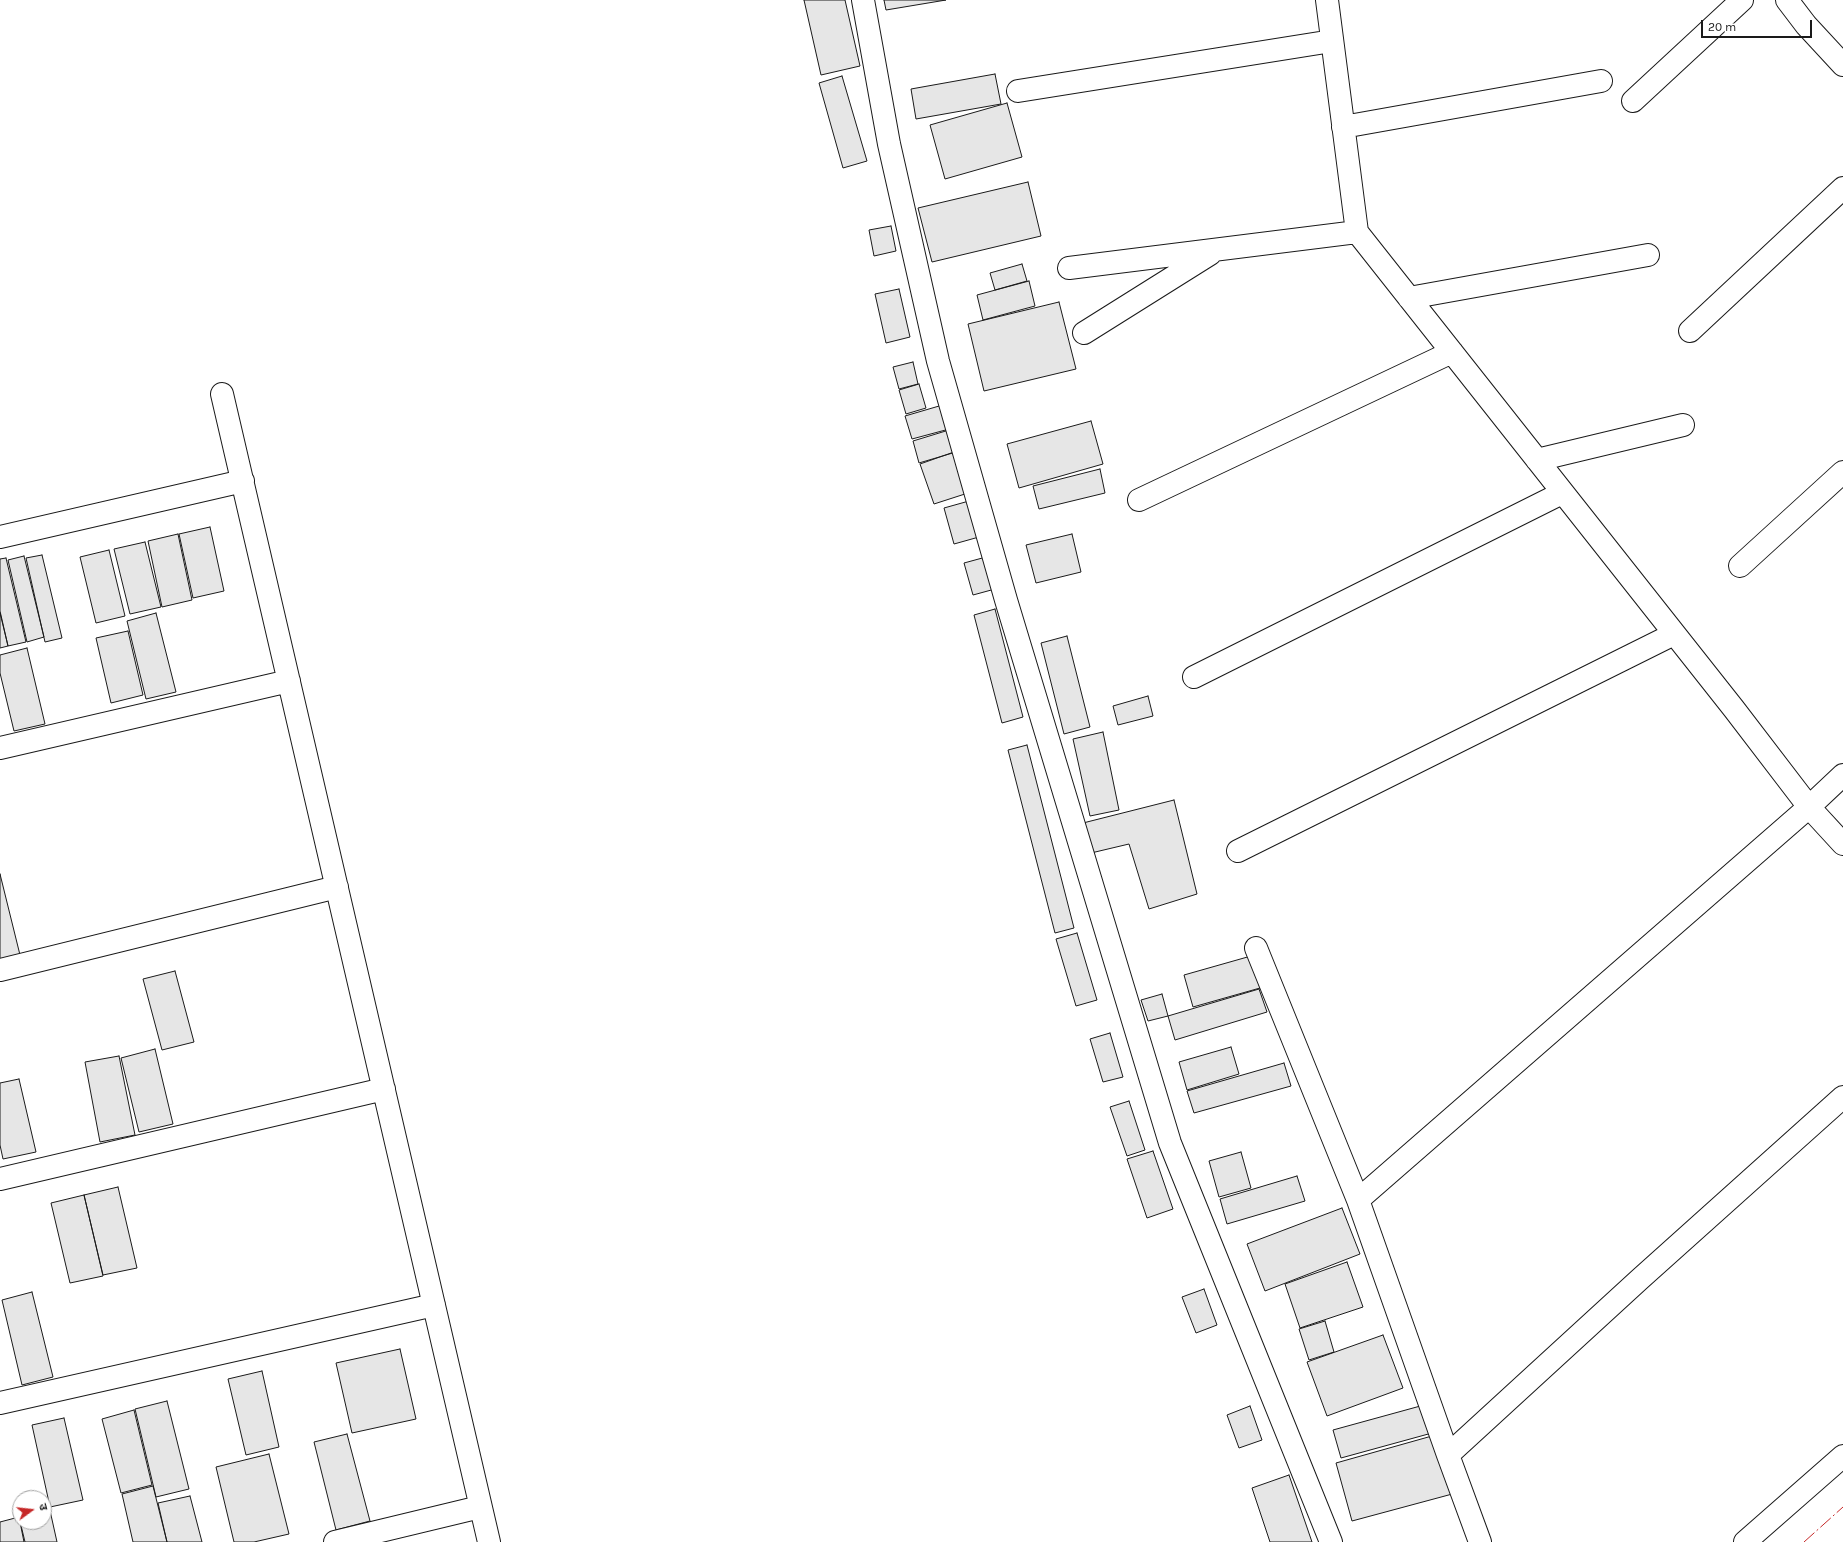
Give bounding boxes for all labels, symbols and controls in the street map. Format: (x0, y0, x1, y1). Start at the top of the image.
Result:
scale bar (1703, 12, 1814, 38)
text: 20 m (1708, 20, 1736, 34)
north arrow (12, 1490, 52, 1530)
text: उ (36, 1502, 50, 1512)

